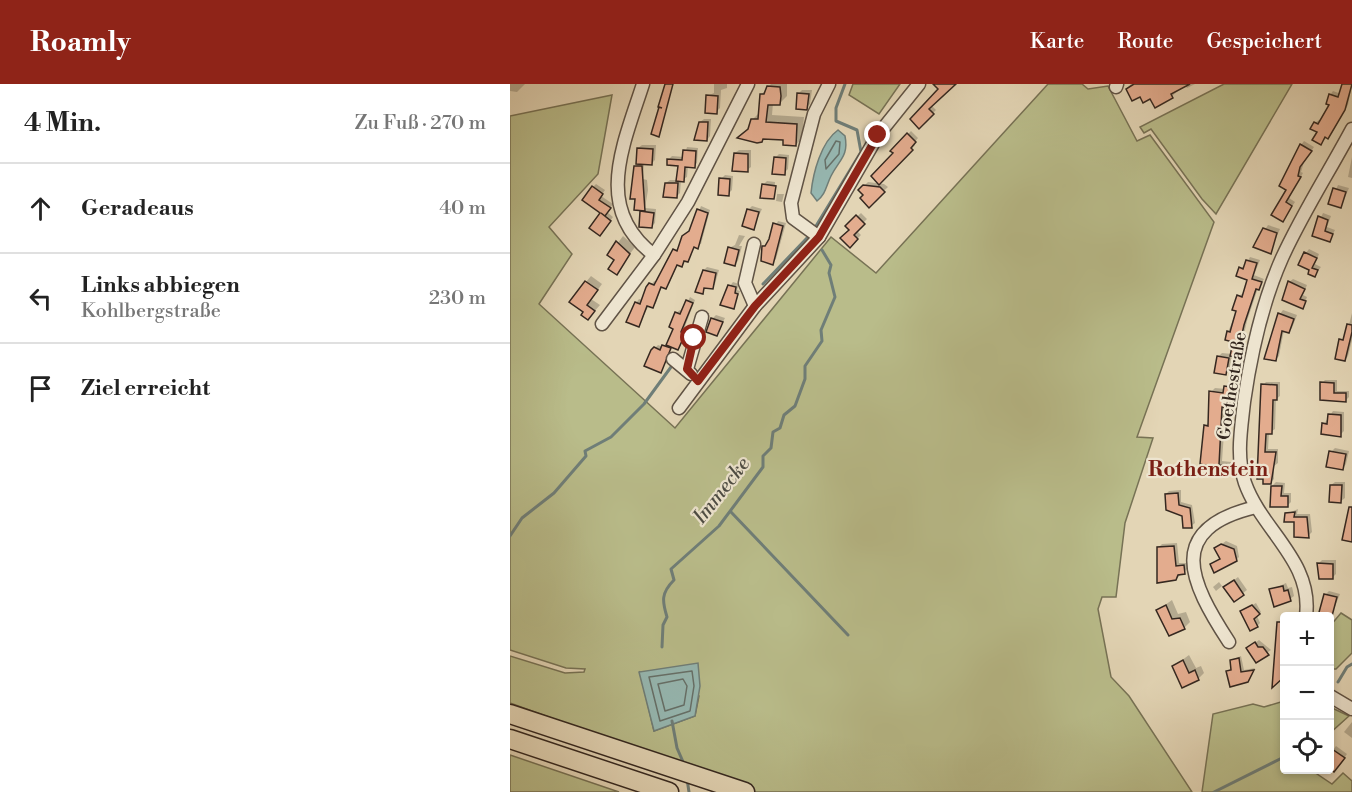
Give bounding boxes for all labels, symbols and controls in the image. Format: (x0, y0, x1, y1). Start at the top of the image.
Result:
text: Roamly (30, 25, 131, 60)
text: Karte (1030, 29, 1084, 55)
text: Route (1117, 29, 1173, 55)
text: Gespeichert (1206, 29, 1322, 55)
text: 4 Min. (24, 107, 101, 139)
text: Zu Fuß · 270 m (354, 111, 486, 136)
route end (864, 121, 890, 147)
icon: ahead (24, 192, 57, 225)
text: Geradeaus (81, 195, 194, 222)
text: 40 m (439, 196, 486, 221)
text: Links abbiegen (81, 272, 240, 299)
icon: left (24, 282, 57, 315)
text: 230 m (429, 286, 486, 311)
text: Kohlbergstraße (81, 299, 221, 324)
route start (680, 324, 706, 350)
street label: Goethestraße (1212, 330, 1252, 442)
icon: arrive (24, 372, 57, 405)
text: Ziel erreicht (81, 375, 210, 402)
water label: Immecke (688, 452, 756, 530)
district label: Rothenstein (1148, 457, 1268, 483)
map controls (1280, 612, 1334, 774)
button: + (1280, 612, 1334, 666)
button: − (1280, 666, 1334, 720)
button: locate (1280, 720, 1334, 774)

